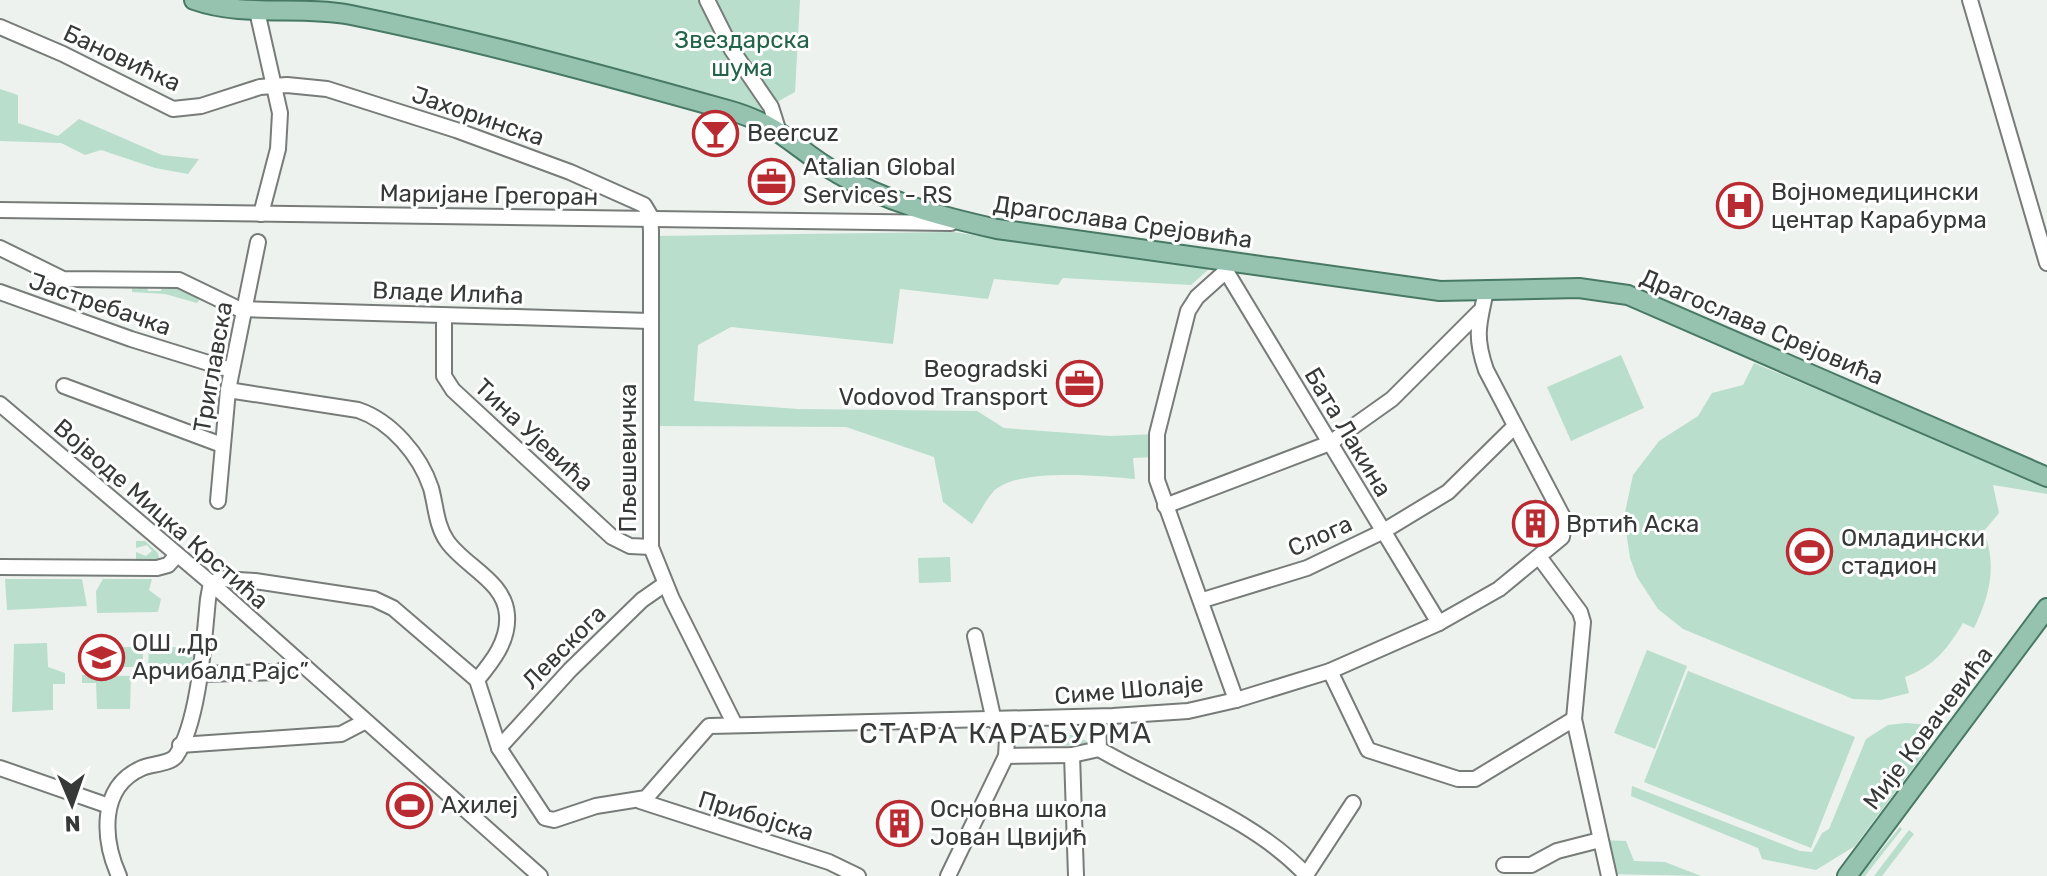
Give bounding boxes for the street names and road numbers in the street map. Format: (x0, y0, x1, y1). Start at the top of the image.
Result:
street label: Бановићка (59, 19, 185, 97)
street label: Јахоринска (408, 80, 548, 152)
street label: Маријане Грегоран (379, 179, 599, 211)
street label: Драгослава Срејовића (992, 190, 1254, 254)
street label: Драгослава Срејовића (1636, 263, 1888, 391)
street label: Јастребачка (25, 267, 175, 341)
street label: Владе Илића (372, 276, 524, 310)
street label: Триглавска (188, 299, 238, 435)
street label: Бата Лакина (1299, 362, 1397, 502)
street label: Тина Ујевића (469, 373, 599, 497)
street label: Пљешевичка (614, 383, 642, 533)
street label: Војводе Мицка Крстића (48, 413, 274, 615)
street label: Слога (1284, 510, 1356, 562)
street label: Левскога (516, 599, 612, 695)
street label: Мије Ковачевића (1858, 641, 1998, 815)
street label: Симе Шолаје (1053, 670, 1205, 710)
street label: Прибојска (695, 785, 817, 847)

